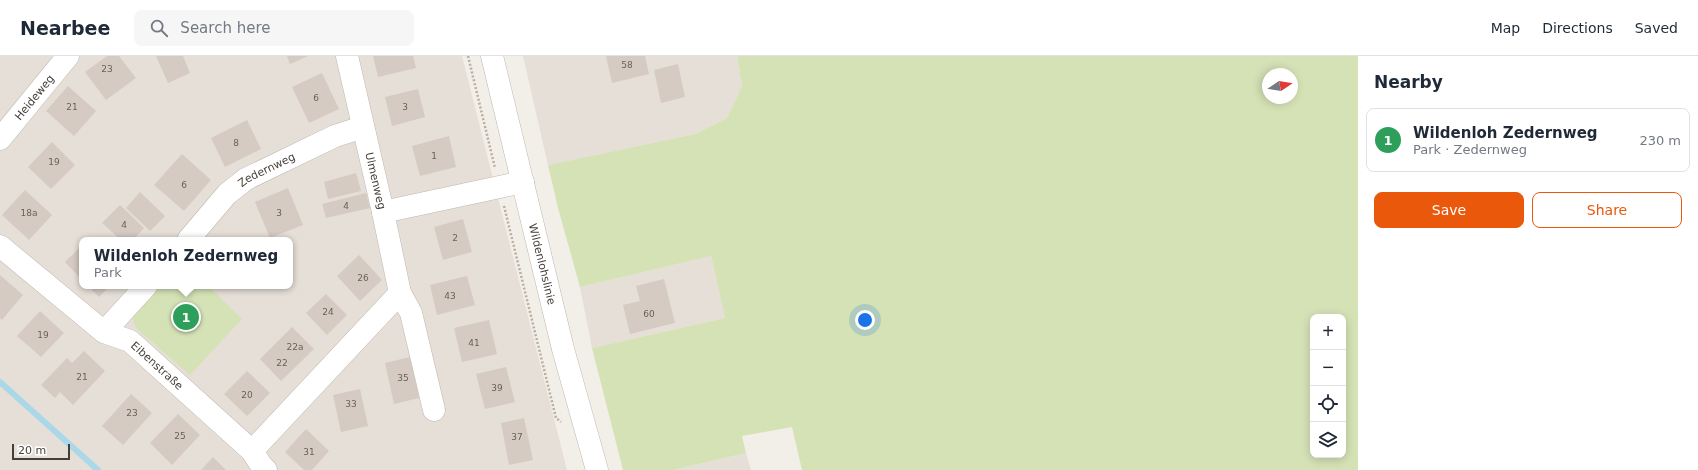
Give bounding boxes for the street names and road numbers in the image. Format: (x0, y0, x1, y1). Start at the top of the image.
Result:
street label: Heideweg (12, 72, 57, 123)
street label: Zedernweg (236, 150, 297, 190)
street label: Ulmenweg (362, 151, 388, 211)
street label: Wildenlohslinie (526, 222, 558, 306)
street label: Eibenstraße (128, 339, 186, 393)

